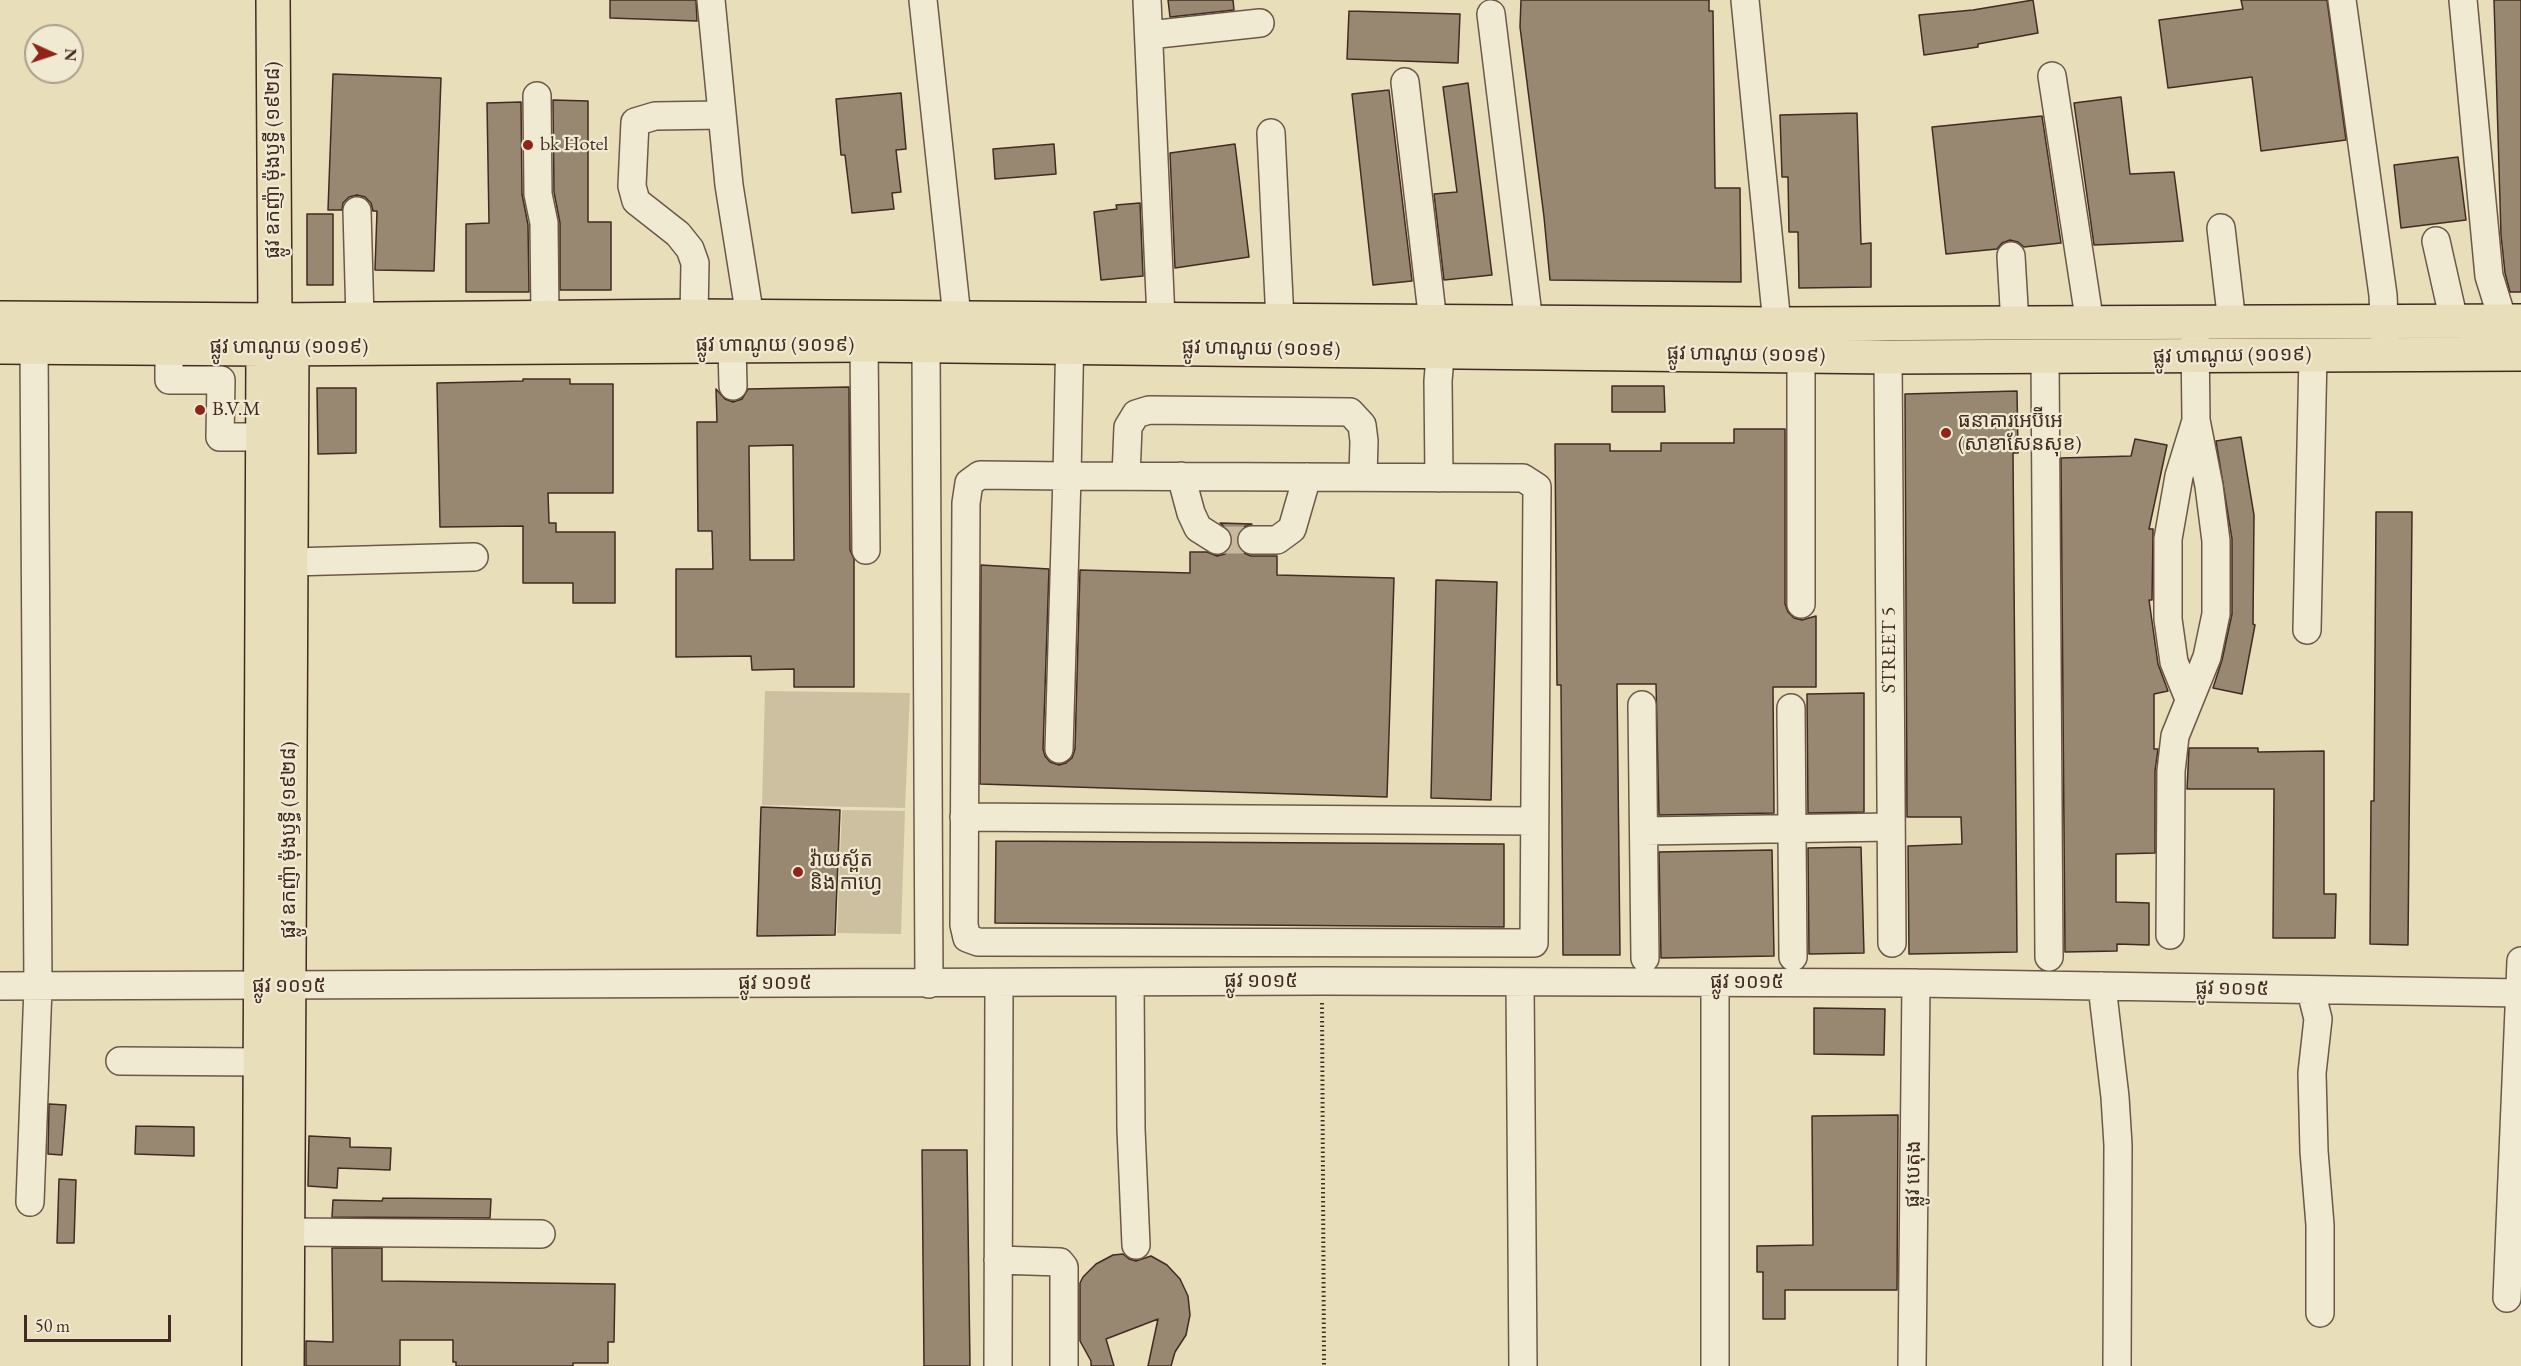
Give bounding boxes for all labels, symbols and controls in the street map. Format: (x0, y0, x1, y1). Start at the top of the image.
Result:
north arrow (24, 24, 84, 84)
text: N (60, 48, 81, 62)
street label: ផ្លូវ ឧកញ៉ា ម៉ុងឫទ្ធី (១៩២៨) (262, 61, 286, 259)
place label: bk Hotel (540, 133, 608, 157)
marker: bk Hotel (521, 138, 535, 152)
street label: ផ្លូវ ហាណូយ (១០១៩) (696, 334, 854, 358)
street label: ផ្លូវ ហាណូយ (១០១៩) (210, 336, 368, 360)
street label: ផ្លូវ ហាណូយ (១០១៩) (1181, 336, 1341, 362)
street label: ផ្លូវ ហាណូយ (១០១៩) (1666, 342, 1826, 368)
street label: ផ្លូវ ហាណូយ (១០១៩) (2152, 343, 2312, 369)
place label: B.V.M (212, 398, 260, 422)
marker: B.V.M (193, 403, 207, 417)
place label: ធនាគារអេប៊ីអេ (សាខាសែនសុខ) (1958, 410, 2082, 457)
marker: ធនាគារអេប៊ីអេ (សាខាសែនសុខ) (1939, 426, 1953, 440)
street label: STREET 5 (1878, 607, 1902, 693)
street label: ផ្លូវ ឧកញ៉ា ម៉ុងឫទ្ធី (១៩២៨) (278, 741, 302, 939)
place label: វ៉ាយស្ព័ត និង កាហ្វេ (810, 849, 882, 896)
marker: វ៉ាយស្ព័ត និង កាហ្វេ (791, 865, 805, 879)
street label: ផ្លូវ ១០១៥ (1224, 970, 1298, 994)
street label: ផ្លូវ ១០១៥ (1710, 971, 1784, 995)
street label: ផ្លូវ ១០១៥ (738, 972, 812, 996)
street label: ផ្លូវ ១០១៥ (252, 975, 326, 999)
street label: ផ្លូវ ១០១៥ (2195, 976, 2269, 1002)
street label: ផ្លូវ បេតុង (1901, 1140, 1927, 1208)
scale bar (27, 1303, 174, 1341)
text: 50 m (35, 1314, 70, 1337)

